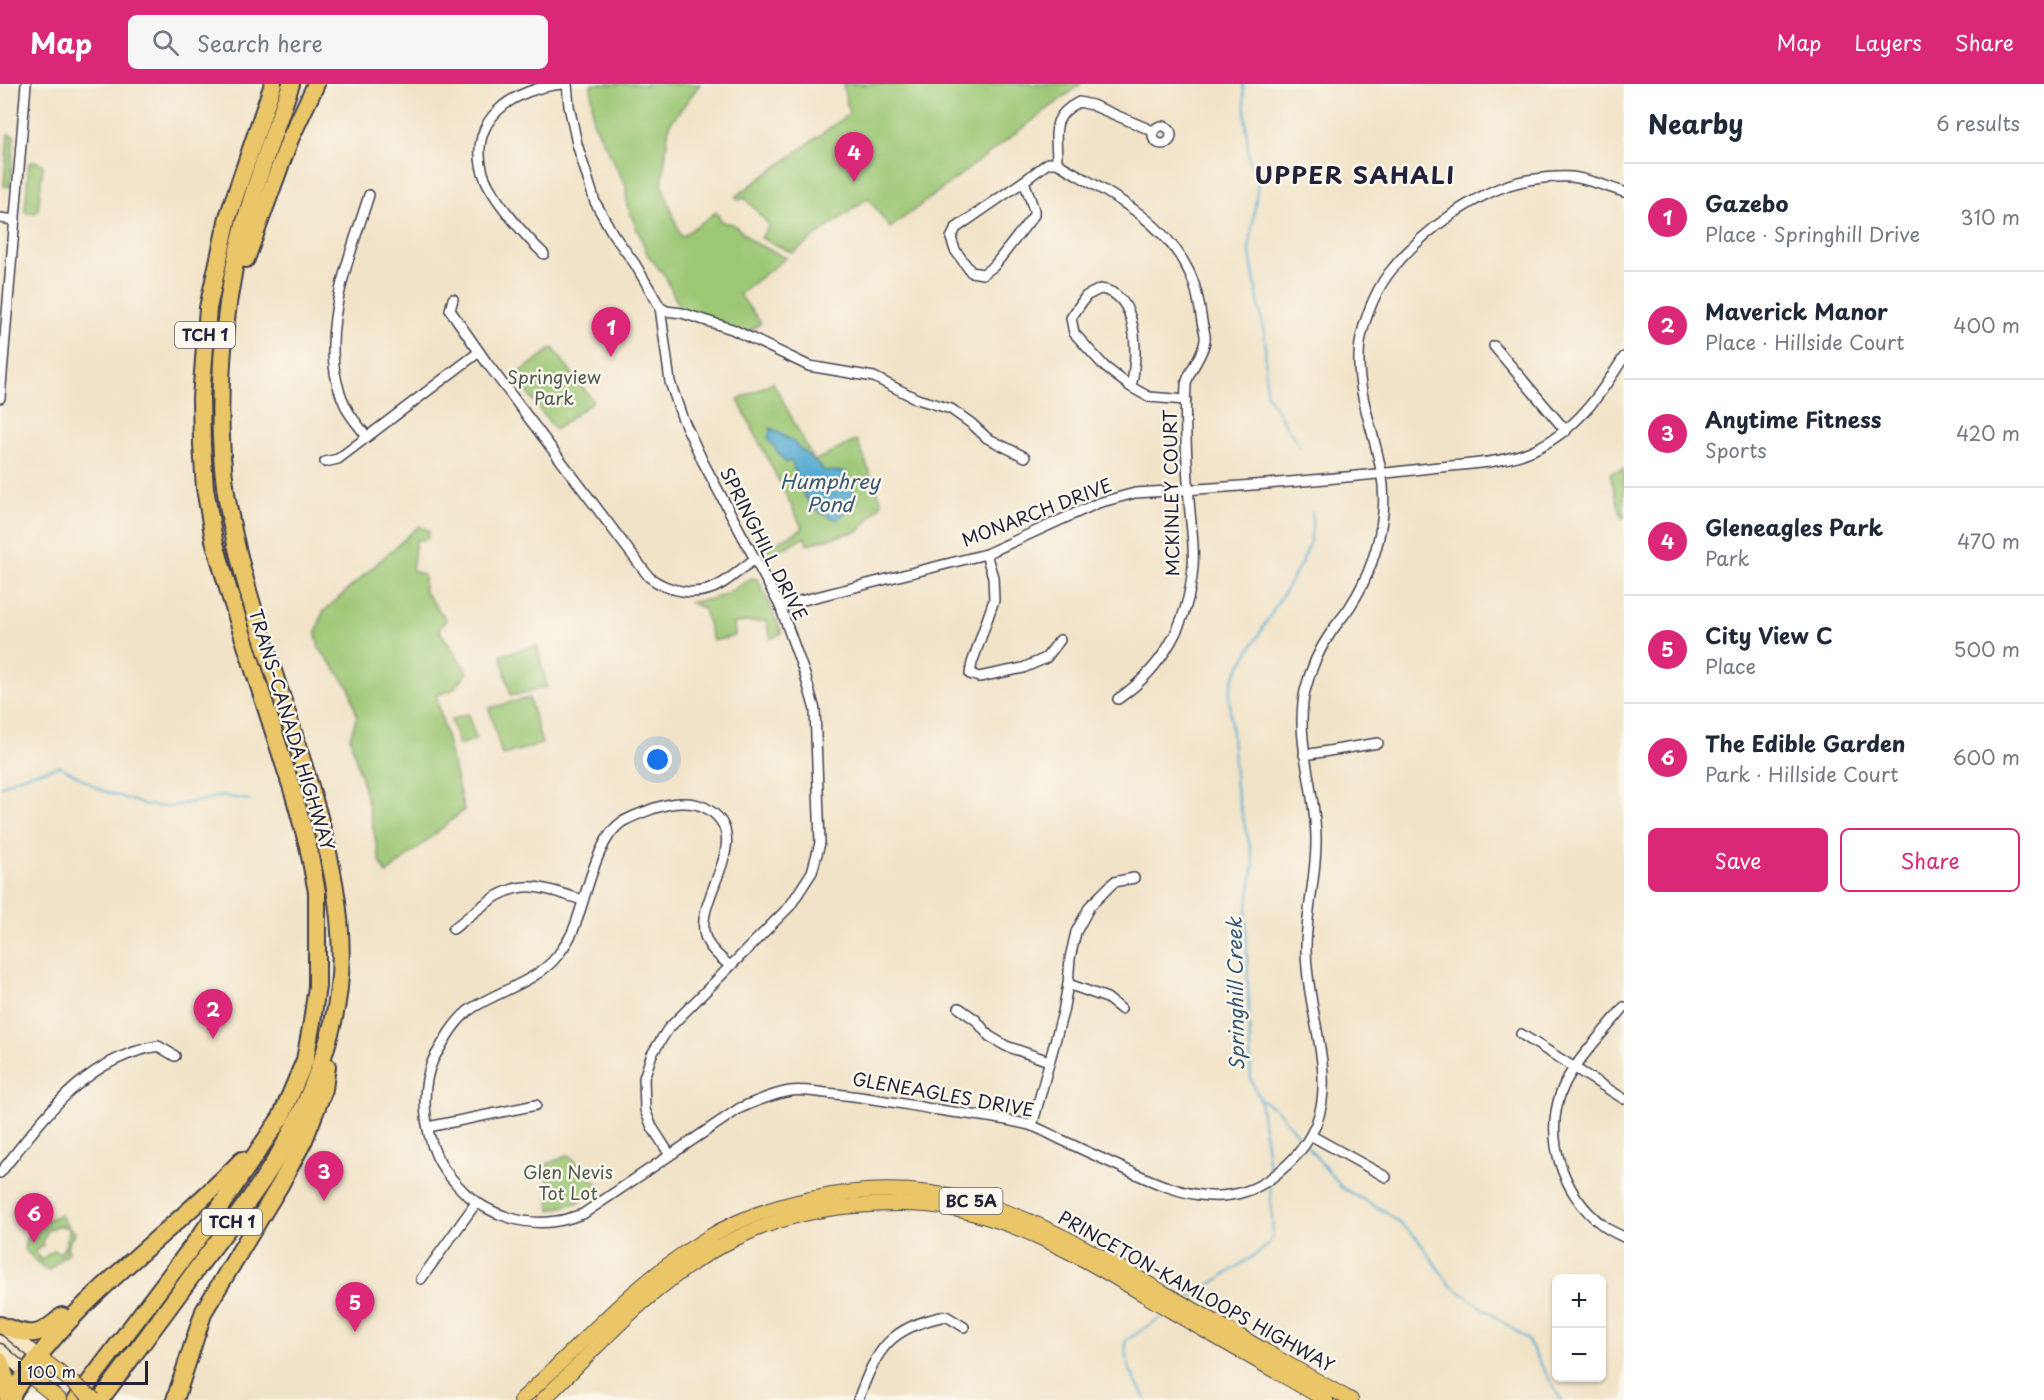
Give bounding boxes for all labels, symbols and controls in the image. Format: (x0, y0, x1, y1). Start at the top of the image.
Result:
search box (128, 15, 548, 69)
text: Map (30, 21, 92, 64)
icon: search (149, 26, 182, 59)
text: Search here (197, 26, 323, 59)
text: Map (1777, 26, 1821, 58)
text: Layers (1854, 26, 1922, 58)
text: Share (1955, 26, 2014, 58)
text: Nearby (1648, 104, 1743, 143)
text: 6 results (1936, 108, 2020, 138)
pin: 4 (834, 132, 874, 182)
district label: UPPER SAHALI (1254, 156, 1456, 192)
text: Gazebo (1705, 186, 1788, 219)
text: 1 (1663, 202, 1672, 232)
text: 310 m (1960, 202, 2020, 232)
text: Place · Springhill Drive (1705, 219, 1920, 249)
text: Maverick Manor (1705, 294, 1888, 327)
pin: 1 (592, 308, 630, 357)
text: 2 (1660, 310, 1675, 340)
text: 400 m (1953, 310, 2020, 340)
road number: TCH 1 (175, 322, 235, 348)
text: Place · Hillside Court (1705, 327, 1905, 357)
park label: Springview Park (507, 363, 601, 411)
text: Anytime Fitness (1705, 402, 1881, 435)
street label: MCKINLEY COURT (1156, 409, 1185, 577)
text: 3 (1661, 418, 1674, 448)
text: 420 m (1956, 418, 2020, 448)
text: Sports (1705, 435, 1767, 465)
street label: SPRINGHILL DRIVE (714, 462, 815, 625)
water label: Humphrey Pond (780, 466, 882, 519)
street label: MONARCH DRIVE (957, 470, 1116, 553)
text: Gleneagles Park (1705, 510, 1883, 543)
text: 4 (1661, 526, 1674, 556)
text: 470 m (1957, 526, 2020, 556)
text: Park (1705, 543, 1750, 573)
street label: TRANS-CANADA HIGHWAY (243, 605, 342, 854)
text: City View C (1705, 618, 1833, 651)
text: 5 (1661, 634, 1674, 664)
text: 500 m (1953, 634, 2020, 664)
text: Place (1705, 651, 1756, 681)
text: The Edible Garden (1705, 726, 1906, 759)
text: 6 (1660, 742, 1675, 772)
text: 600 m (1952, 742, 2020, 772)
your location (643, 745, 672, 774)
text: Park · Hillside Court (1705, 759, 1898, 789)
button: Save (1648, 828, 1828, 892)
button: Share (1840, 828, 2020, 892)
water label: Springhill Creek (1219, 916, 1251, 1071)
pin: 2 (194, 990, 232, 1039)
street label: GLENEAGLES DRIVE (850, 1064, 1036, 1123)
pin: 3 (304, 1152, 344, 1201)
park label: Glen Nevis Tot Lot (523, 1158, 613, 1206)
road number: BC 5A (940, 1188, 1002, 1214)
pin: 6 (15, 1194, 54, 1243)
street label: PRINCETON-KAMLOOPS HIGHWAY (1054, 1203, 1340, 1378)
road number: TCH 1 (202, 1209, 262, 1235)
map controls (1552, 1274, 1606, 1382)
button: + (1552, 1274, 1606, 1328)
pin: 5 (336, 1282, 374, 1332)
button: − (1552, 1328, 1606, 1382)
scale bar (18, 1358, 148, 1386)
text: 100 m (27, 1359, 76, 1383)

